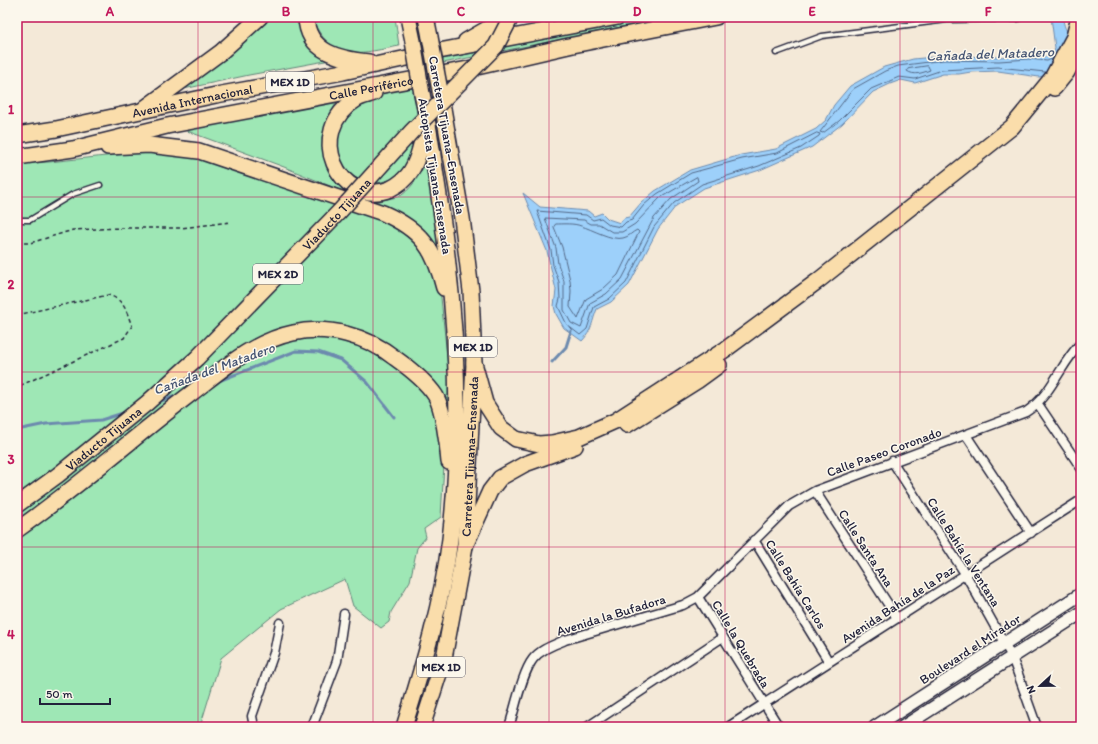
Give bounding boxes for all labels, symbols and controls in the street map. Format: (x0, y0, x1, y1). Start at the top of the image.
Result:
text: A (105, 4, 115, 19)
text: B (282, 4, 291, 19)
text: C (457, 4, 466, 19)
text: D (633, 4, 642, 19)
text: E (808, 4, 816, 19)
text: F (985, 4, 992, 19)
water label: Cañada del Matadero (926, 43, 1055, 65)
street label: Carretera Tijuana–Ensenada (426, 55, 468, 216)
road number: MEX 1D (266, 72, 314, 92)
street label: Calle Periférico (328, 72, 415, 103)
street label: Avenida Internacional (131, 81, 255, 120)
street label: Autopista Tijuana-Ensenada (415, 97, 455, 256)
text: 1 (8, 102, 14, 117)
street label: Viaducto Tijuana (299, 174, 374, 253)
road number: MEX 2D (253, 264, 303, 284)
text: 2 (8, 277, 15, 292)
road number: MEX 1D (449, 337, 497, 357)
water label: Cañada del Matadero (151, 339, 278, 399)
street label: Carretera Tijuana–Ensenada (458, 375, 481, 537)
street label: Viaducto Tijuana (62, 403, 145, 474)
street label: Calle Paseo Coronado (825, 424, 944, 480)
text: 3 (7, 452, 15, 467)
street label: Calle Bahía la Ventana (924, 495, 1004, 610)
street label: Calle Santa Ana (835, 506, 897, 590)
street label: Calle Bahía Carlos (762, 537, 830, 632)
street label: Avenida Bahía de la Paz (839, 562, 957, 646)
street label: Avenida la Bufadora (555, 591, 668, 639)
street label: Calle la Quebrada (709, 597, 773, 691)
street label: Boulevard el Mirador (917, 611, 1023, 687)
text: 4 (7, 627, 15, 642)
road number: MEX 1D (417, 657, 465, 677)
north arrow (1020, 666, 1060, 706)
scale bar (40, 680, 110, 706)
text: N (1024, 684, 1039, 695)
text: 50 m (46, 687, 72, 701)

